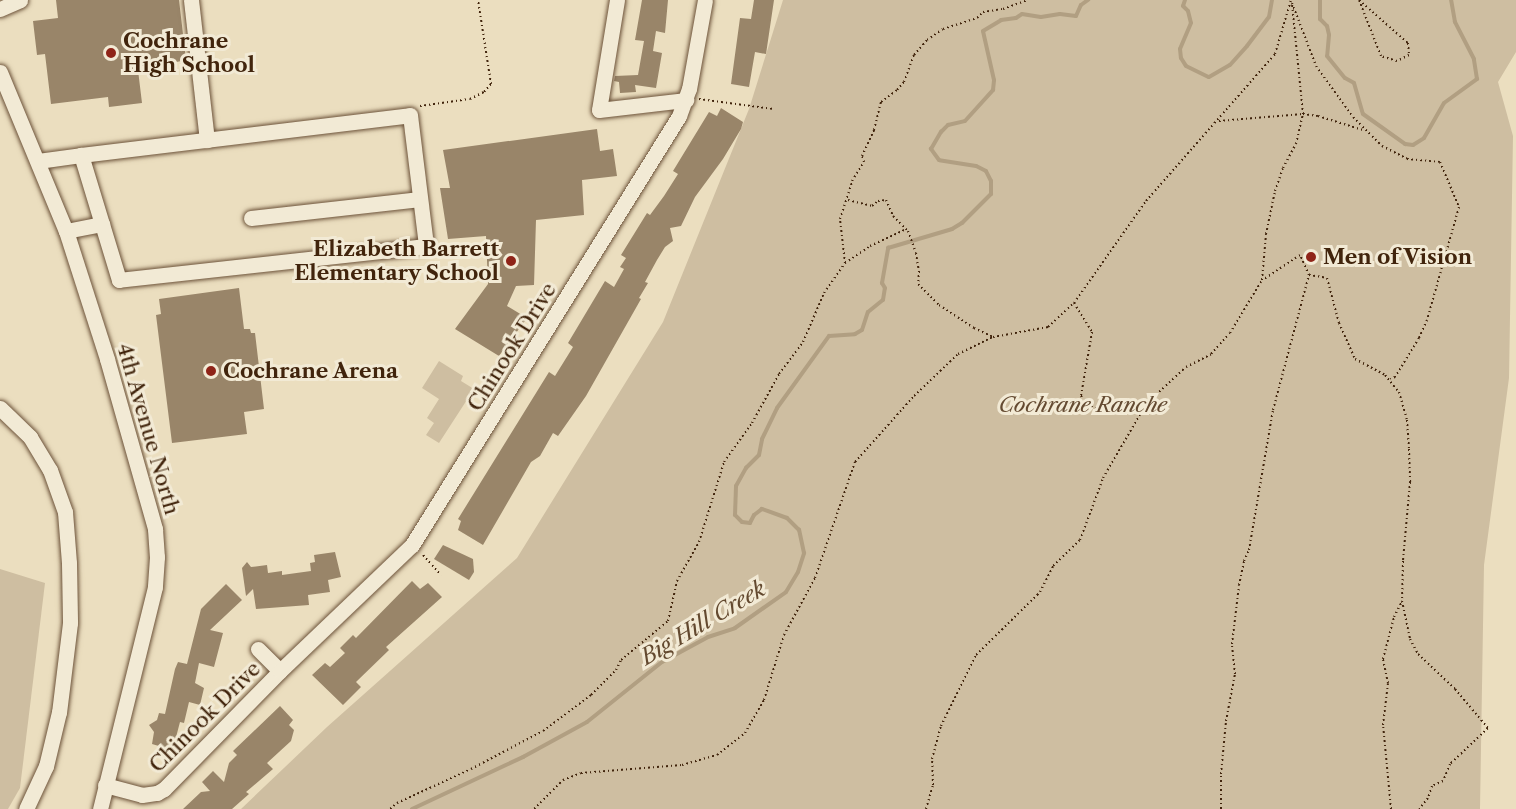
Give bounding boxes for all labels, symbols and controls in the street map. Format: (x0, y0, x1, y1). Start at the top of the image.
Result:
place label: Cochrane High School (123, 28, 255, 78)
marker: Cochrane High School (104, 46, 118, 60)
place label: Elizabeth Barrett Elementary School (294, 236, 499, 286)
place label: Men of Vision (1323, 244, 1473, 270)
marker: Men of Vision (1304, 250, 1318, 264)
marker: Elizabeth Barrett Elementary School (504, 254, 518, 268)
street label: Chinook Drive (462, 278, 562, 416)
street label: 4th Avenue North (111, 340, 185, 518)
place label: Cochrane Arena (223, 358, 399, 384)
marker: Cochrane Arena (204, 364, 218, 378)
park label: Cochrane Ranche (999, 392, 1167, 418)
water label: Big Hill Creek (636, 575, 770, 671)
street label: Chinook Drive (144, 656, 266, 778)

